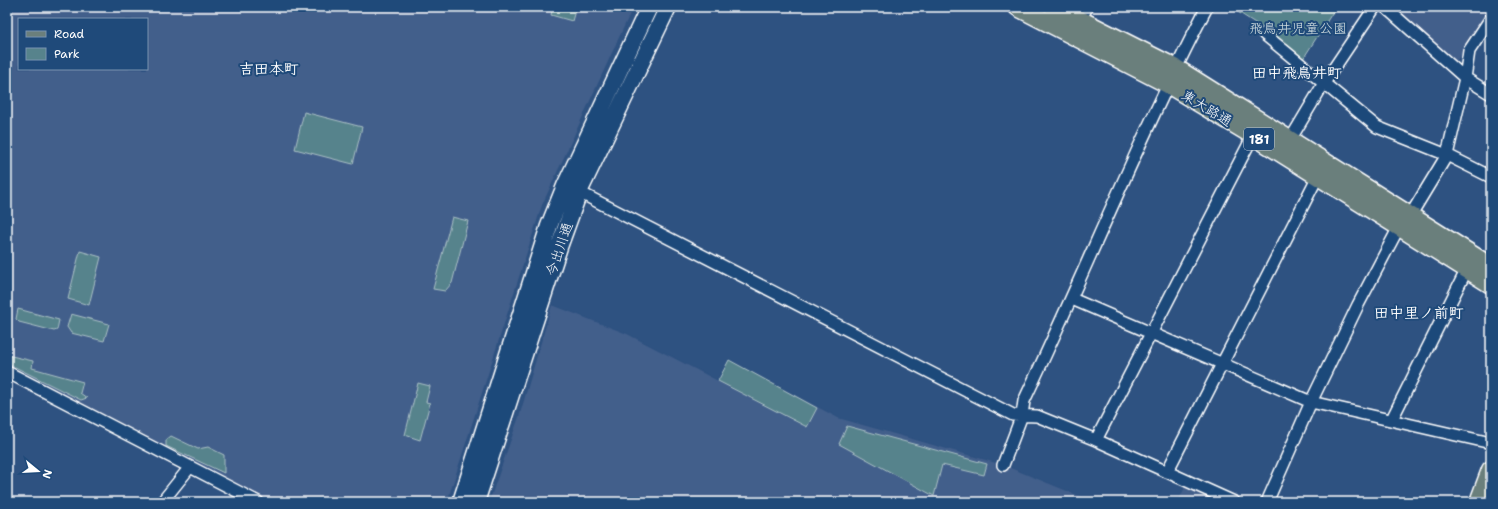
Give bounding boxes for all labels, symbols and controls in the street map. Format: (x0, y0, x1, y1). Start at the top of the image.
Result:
legend (18, 18, 148, 70)
park label: 飛鳥井児童公園 (1249, 19, 1347, 37)
text: Road (54, 26, 85, 42)
text: Park (54, 46, 80, 62)
district label: 吉田本町 (239, 59, 299, 79)
district label: 田中飛鳥井町 (1252, 63, 1342, 83)
street label: 東大路通 (1178, 86, 1236, 130)
road number: 181 (1244, 128, 1274, 150)
street label: 今出川通 (541, 220, 577, 278)
district label: 田中里ノ前町 (1374, 303, 1464, 323)
north arrow (18, 451, 58, 491)
text: N (38, 467, 56, 481)

